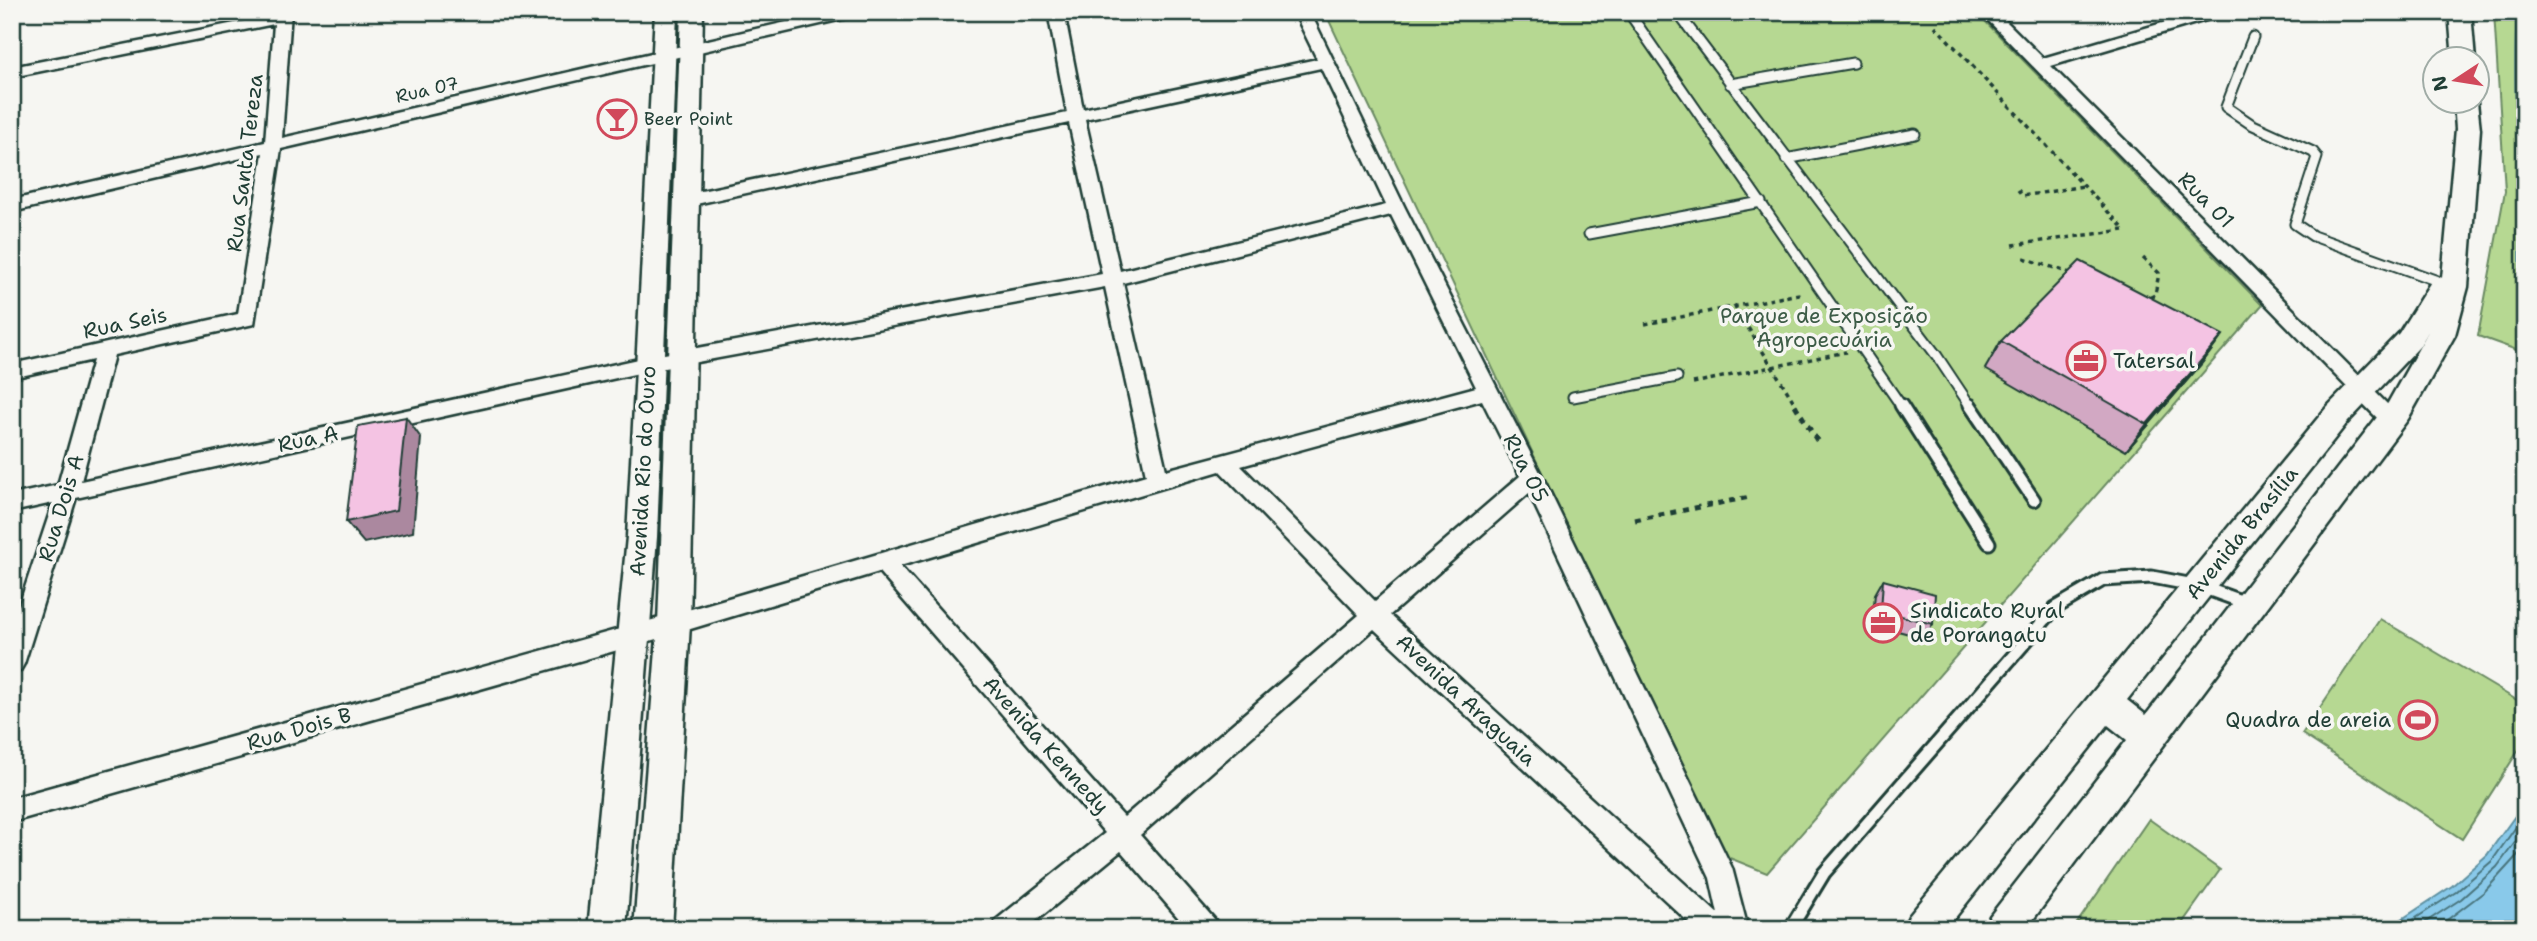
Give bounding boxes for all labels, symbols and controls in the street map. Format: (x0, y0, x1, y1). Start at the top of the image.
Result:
north arrow (2422, 46, 2492, 116)
street label: Rua 07 (393, 71, 461, 109)
street label: Rua Santa Tereza (220, 72, 270, 254)
text: N (2426, 73, 2454, 93)
bar icon: Beer Point (596, 98, 638, 140)
place label: Beer Point (644, 107, 733, 131)
street label: Rua 01 (2172, 166, 2240, 234)
street label: Rua Seis (80, 300, 170, 346)
park label: Parque de Exposição Agropecuária (1720, 302, 1928, 354)
office icon: Tatersal (2065, 340, 2107, 382)
place label: Tatersal (2113, 347, 2195, 375)
street label: Avenida Rio do Ouro (624, 365, 662, 577)
street label: Rua A (275, 419, 341, 459)
street label: Rua 05 (1497, 429, 1555, 507)
street label: Rua Dois A (31, 451, 91, 565)
street label: Avenida Brasília (2180, 460, 2304, 606)
place label: Sindicato Rural de Porangatu (1910, 597, 2065, 649)
office icon: Sindicato Rural de Porangatu (1862, 602, 1904, 644)
street label: Avenida Araguaia (1390, 628, 1542, 772)
street label: Avenida Kennedy (977, 670, 1115, 820)
sports icon: Quadra de areia (2397, 699, 2439, 741)
street label: Rua Dois B (243, 701, 355, 757)
place label: Quadra de areia (2225, 706, 2391, 734)

